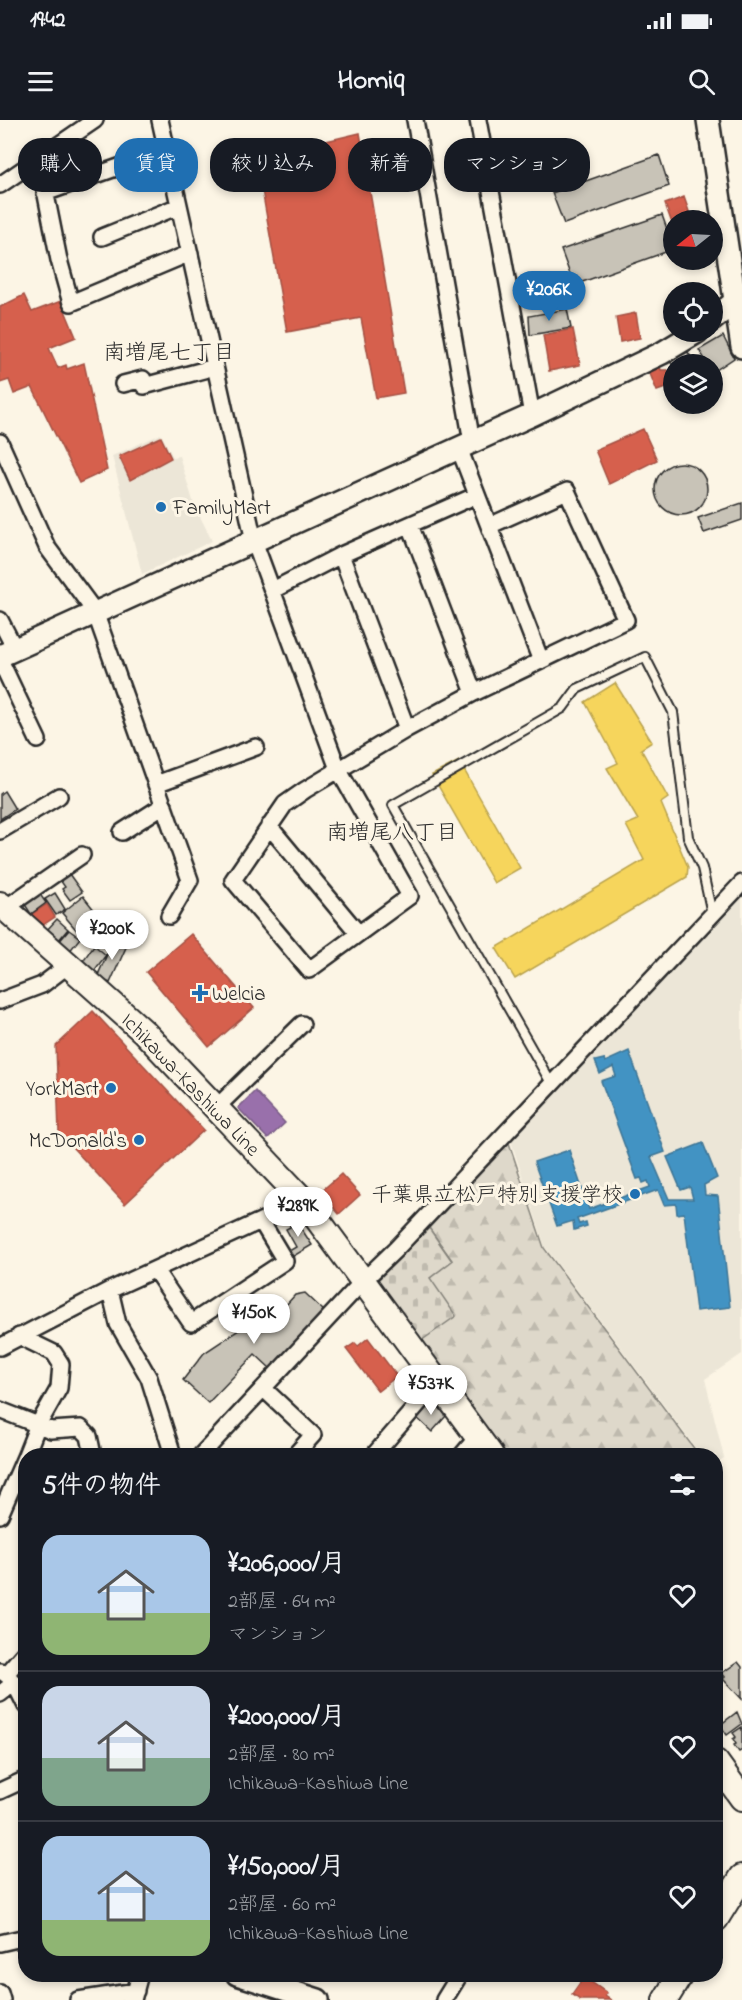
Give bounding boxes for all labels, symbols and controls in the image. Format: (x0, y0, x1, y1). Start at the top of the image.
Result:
text: 19:42 (30, 5, 66, 37)
text: Homiq (338, 62, 404, 101)
icon: menu (24, 65, 57, 98)
icon: search (685, 65, 718, 98)
chip: 購入 (18, 138, 102, 192)
chip: 賃貸 (114, 138, 198, 192)
chip: 絞り込み (210, 138, 336, 192)
chip: 新着 (348, 138, 432, 192)
chip: マンション (444, 138, 590, 192)
north arrow (663, 210, 723, 270)
map controls (663, 210, 723, 414)
pin: ¥206K (507, 271, 591, 322)
text: ¥206K (527, 276, 571, 305)
button: locate (663, 282, 723, 342)
district label: 南増尾七丁目 (103, 338, 235, 370)
button: layers (663, 354, 723, 414)
place label: FamilyMart (172, 494, 271, 526)
marker: FamilyMart (154, 500, 168, 514)
district label: 南増尾八丁目 (326, 818, 458, 850)
pin: ¥200K (70, 910, 154, 961)
text: ¥200K (90, 915, 134, 944)
place label: Welcia (212, 980, 266, 1010)
marker: Welcia (193, 986, 207, 1000)
street label: Ichikawa-Kashiwa Line (113, 1007, 266, 1164)
place label: YorkMart (26, 1075, 99, 1105)
marker: YorkMart (104, 1081, 118, 1095)
place label: McDonald's (29, 1127, 127, 1157)
marker: McDonald's (132, 1133, 146, 1147)
place label: 千葉県立松戸特別支援学校 (371, 1181, 623, 1211)
pin: ¥289K (256, 1187, 340, 1238)
marker: 千葉県立松戸特別支援学校 (628, 1187, 642, 1201)
text: ¥289K (278, 1192, 318, 1221)
pin: ¥150K (212, 1294, 296, 1345)
text: ¥150K (232, 1299, 276, 1328)
pin: ¥537K (389, 1365, 473, 1416)
text: ¥537K (408, 1370, 454, 1399)
text: 5件の物件 (42, 1468, 161, 1506)
icon: filters (666, 1468, 699, 1501)
text: ¥206,000/月 (228, 1546, 346, 1584)
icon: home (90, 1559, 162, 1631)
icon: heart (666, 1579, 699, 1612)
text: 2部屋 · 64 m² (228, 1588, 336, 1617)
text: マンション (228, 1621, 327, 1650)
text: ¥200,000/月 (228, 1699, 346, 1737)
icon: home (90, 1710, 162, 1782)
icon: heart (666, 1730, 699, 1763)
text: 2部屋 · 80 m² (228, 1741, 335, 1770)
text: Ichikawa-Kashiwa Line (228, 1770, 408, 1799)
text: ¥150,000/月 (228, 1849, 345, 1887)
icon: home (90, 1860, 162, 1932)
icon: heart (666, 1880, 699, 1913)
text: 2部屋 · 60 m² (228, 1891, 336, 1920)
text: Ichikawa-Kashiwa Line (228, 1920, 408, 1949)

